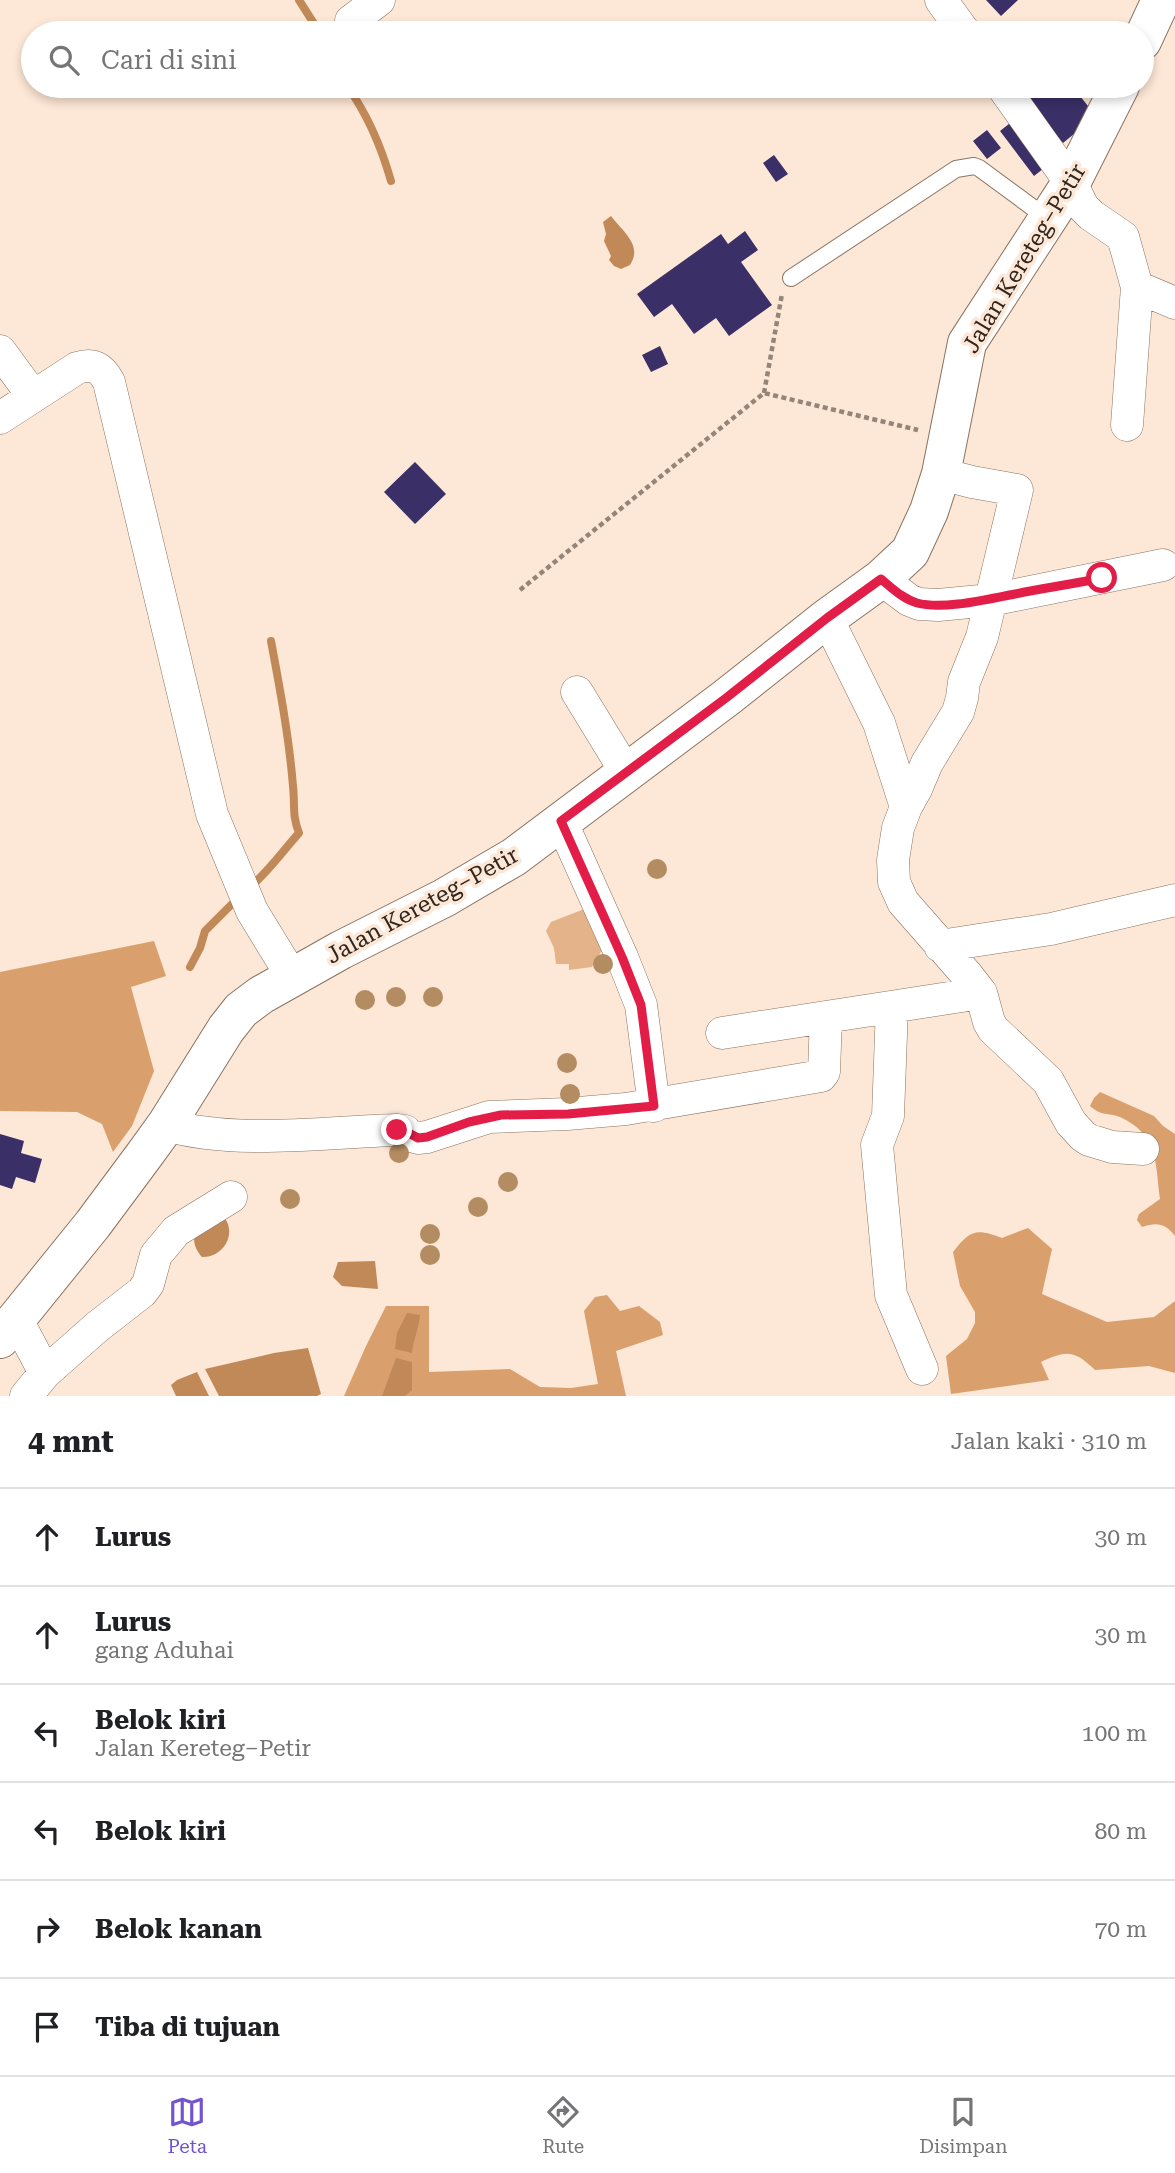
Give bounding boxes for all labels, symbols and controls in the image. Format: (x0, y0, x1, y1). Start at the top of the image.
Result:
search box (21, 21, 1154, 98)
icon: search (45, 41, 83, 79)
text: Cari di sini (101, 45, 237, 75)
street label: Jalan Kereteg–Petir (957, 159, 1092, 358)
route start (1086, 562, 1117, 593)
street label: Jalan Kereteg–Petir (321, 841, 523, 970)
route end (381, 1114, 412, 1145)
text: 4 mnt (28, 1424, 114, 1459)
text: Jalan kaki · 310 m (951, 1428, 1147, 1455)
icon: ahead (28, 1518, 66, 1556)
text: Lurus (95, 1522, 171, 1552)
text: 30 m (1094, 1524, 1147, 1551)
text: Lurus (95, 1607, 171, 1637)
icon: ahead (28, 1616, 66, 1654)
text: 30 m (1094, 1622, 1147, 1649)
text: gang Aduhai (95, 1637, 234, 1664)
text: Belok kiri (95, 1705, 226, 1735)
icon: left (28, 1714, 66, 1752)
text: 100 m (1082, 1720, 1147, 1747)
text: Jalan Kereteg–Petir (95, 1735, 311, 1762)
icon: left (28, 1812, 66, 1850)
text: Belok kiri (95, 1816, 226, 1846)
text: 80 m (1094, 1818, 1147, 1845)
icon: right (28, 1910, 66, 1948)
text: Belok kanan (95, 1914, 262, 1944)
text: 70 m (1094, 1916, 1147, 1943)
icon: arrive (28, 2008, 66, 2046)
text: Tiba di tujuan (95, 2012, 280, 2042)
tab: Peta (168, 2093, 207, 2158)
tab: Rute (542, 2093, 584, 2158)
tab: Disimpan (919, 2093, 1007, 2158)

